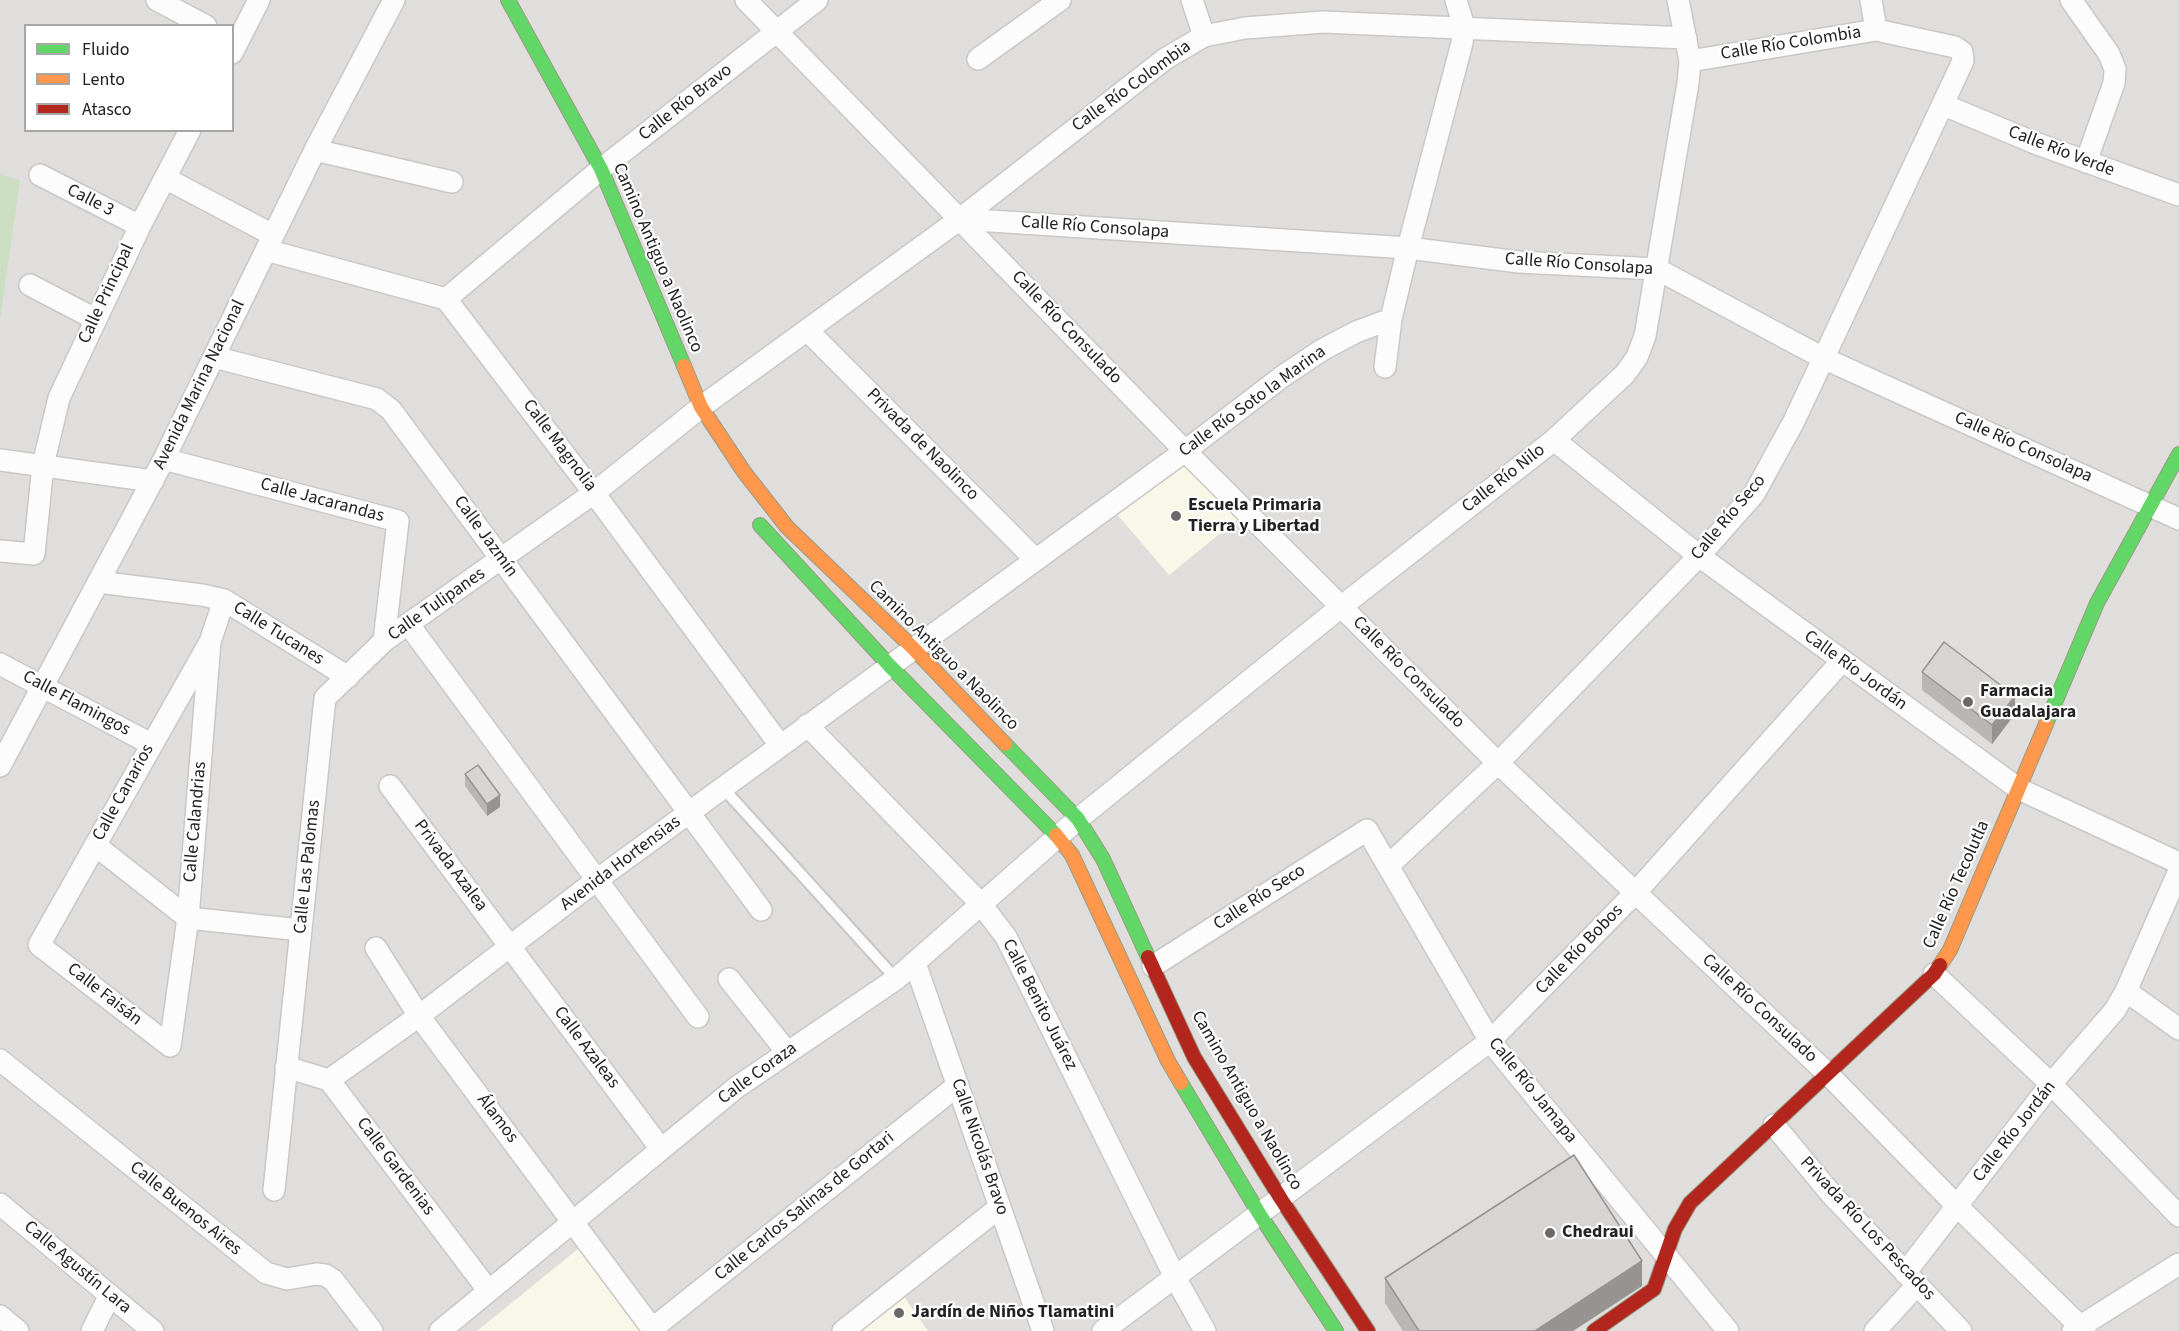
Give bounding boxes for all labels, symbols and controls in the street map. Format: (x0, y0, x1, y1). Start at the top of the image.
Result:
street label: Calle Río Colombia (1719, 22, 1863, 66)
legend (24, 24, 234, 132)
text: Fluido (82, 37, 129, 62)
street label: Calle Río Colombia (1068, 37, 1196, 137)
street label: Calle Río Bravo (635, 60, 737, 146)
text: Lento (82, 67, 125, 92)
text: Atasco (82, 97, 131, 122)
street label: Calle Río Verde (2005, 122, 2117, 182)
street label: Camino Antiguo a Naolinco (607, 160, 707, 356)
street label: Calle 3 (63, 180, 117, 222)
street label: Calle Río Consolapa (1020, 212, 1170, 244)
street label: Calle Principal (74, 241, 140, 347)
street label: Calle Río Consolapa (1504, 249, 1654, 281)
street label: Calle Río Consulado (1006, 267, 1126, 389)
street label: Avenida Marina Nacional (150, 297, 250, 473)
street label: Calle Río Soto la Marina (1175, 341, 1331, 463)
street label: Privada de Naolinco (861, 384, 983, 506)
street label: Calle Magnolia (517, 396, 601, 496)
street label: Calle Río Consolapa (1951, 408, 2095, 488)
street label: Calle Río Nilo (1458, 440, 1550, 518)
street label: Calle Río Seco (1687, 471, 1771, 565)
street label: Calle Jacarandas (258, 474, 386, 528)
street label: Calle Jazmín (448, 492, 522, 582)
place label: Escuela Primaria Tierra y Libertad (1188, 495, 1321, 538)
marker: Escuela Primaria Tierra y Libertad (1169, 509, 1183, 523)
street label: Calle Tulipanes (384, 564, 490, 646)
street label: Camino Antiguo a Naolinco (863, 576, 1023, 736)
street label: Calle Tucanes (229, 598, 327, 670)
street label: Calle Río Consulado (1347, 612, 1469, 734)
street label: Calle Río Jordán (1799, 626, 1911, 716)
street label: Calle Flamingos (18, 667, 134, 741)
place label: Farmacia Guadalajara (1980, 681, 2076, 724)
marker: Farmacia Guadalajara (1961, 695, 1975, 709)
street label: Calle Canarios (89, 741, 159, 845)
street label: Calle Calandrias (180, 761, 212, 883)
street label: Calle Las Palomas (290, 799, 326, 935)
street label: Avenida Hortensias (557, 812, 685, 916)
street label: Privada Azalea (409, 816, 491, 916)
street label: Calle Río Tecolutla (1919, 817, 1995, 953)
street label: Calle Río Seco (1210, 860, 1310, 936)
street label: Calle Río Bobos (1532, 901, 1628, 999)
street label: Calle Benito Juárez (997, 936, 1081, 1074)
street label: Calle Río Consulado (1697, 950, 1821, 1068)
street label: Calle Faisán (62, 959, 146, 1031)
street label: Calle Azaleas (548, 1003, 624, 1093)
street label: Camino Antiguo a Naolinco (1186, 1007, 1306, 1195)
street label: Calle Río Jamapa (1483, 1034, 1581, 1148)
street label: Calle Coraza (714, 1038, 802, 1110)
street label: Calle Nicolás Bravo (945, 1076, 1013, 1218)
street label: Calle Río Jordán (1969, 1077, 2061, 1187)
street label: Álamos (472, 1090, 522, 1148)
street label: Calle Gardenias (351, 1114, 439, 1220)
street label: Calle Carlos Salinas de Gortari (711, 1128, 899, 1286)
street label: Privada Río Los Pescados (1795, 1153, 1939, 1305)
street label: Calle Buenos Aires (125, 1157, 245, 1261)
street label: Calle Agustín Lara (19, 1217, 135, 1319)
place label: Chedraui (1562, 1222, 1634, 1244)
marker: Chedraui (1543, 1226, 1557, 1240)
place label: Jardín de Niños Tlamatini (911, 1302, 1114, 1324)
marker: Jardín de Niños Tlamatini (892, 1306, 906, 1320)

